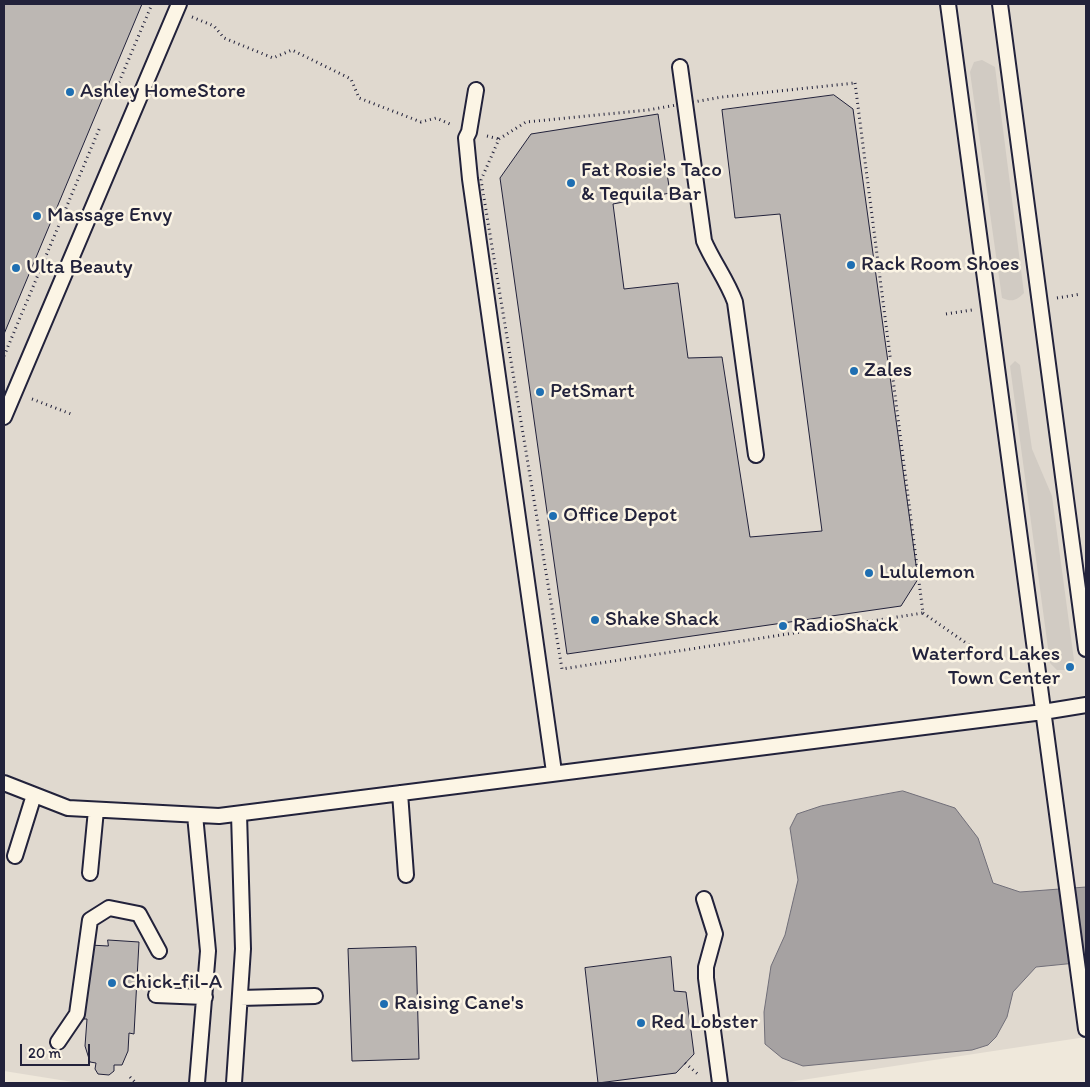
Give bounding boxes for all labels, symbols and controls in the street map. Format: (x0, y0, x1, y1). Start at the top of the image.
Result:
place label: Ashley HomeStore (80, 79, 246, 105)
marker: Ashley HomeStore (64, 86, 76, 98)
place label: Fat Rosie's Taco & Tequila Bar (581, 158, 722, 208)
marker: Fat Rosie's Taco & Tequila Bar (565, 177, 577, 189)
place label: Massage Envy (47, 203, 172, 229)
marker: Massage Envy (31, 210, 43, 222)
place label: Rack Room Shoes (861, 252, 1019, 278)
place label: Ulta Beauty (26, 255, 133, 281)
marker: Rack Room Shoes (845, 259, 857, 271)
marker: Ulta Beauty (10, 262, 22, 274)
place label: Zales (864, 358, 912, 384)
marker: Zales (848, 365, 860, 377)
place label: PetSmart (550, 379, 635, 405)
marker: PetSmart (534, 386, 546, 398)
place label: Office Depot (563, 503, 677, 529)
marker: Office Depot (547, 510, 559, 522)
place label: Lululemon (879, 560, 975, 586)
marker: Lululemon (863, 567, 875, 579)
place label: Shake Shack (605, 607, 719, 633)
place label: RadioShack (793, 613, 898, 639)
marker: Shake Shack (589, 614, 601, 626)
marker: RadioShack (777, 620, 789, 632)
place label: Waterford Lakes Town Center (912, 642, 1060, 692)
marker: Waterford Lakes Town Center (1064, 661, 1076, 673)
place label: Chick-fil-A (122, 970, 222, 996)
marker: Chick-fil-A (106, 977, 118, 989)
place label: Raising Cane's (394, 991, 524, 1017)
marker: Raising Cane's (378, 998, 390, 1010)
place label: Red Lobster (651, 1010, 758, 1036)
marker: Red Lobster (635, 1017, 647, 1029)
scale bar (22, 1034, 92, 1066)
text: 20 m (28, 1044, 61, 1062)

